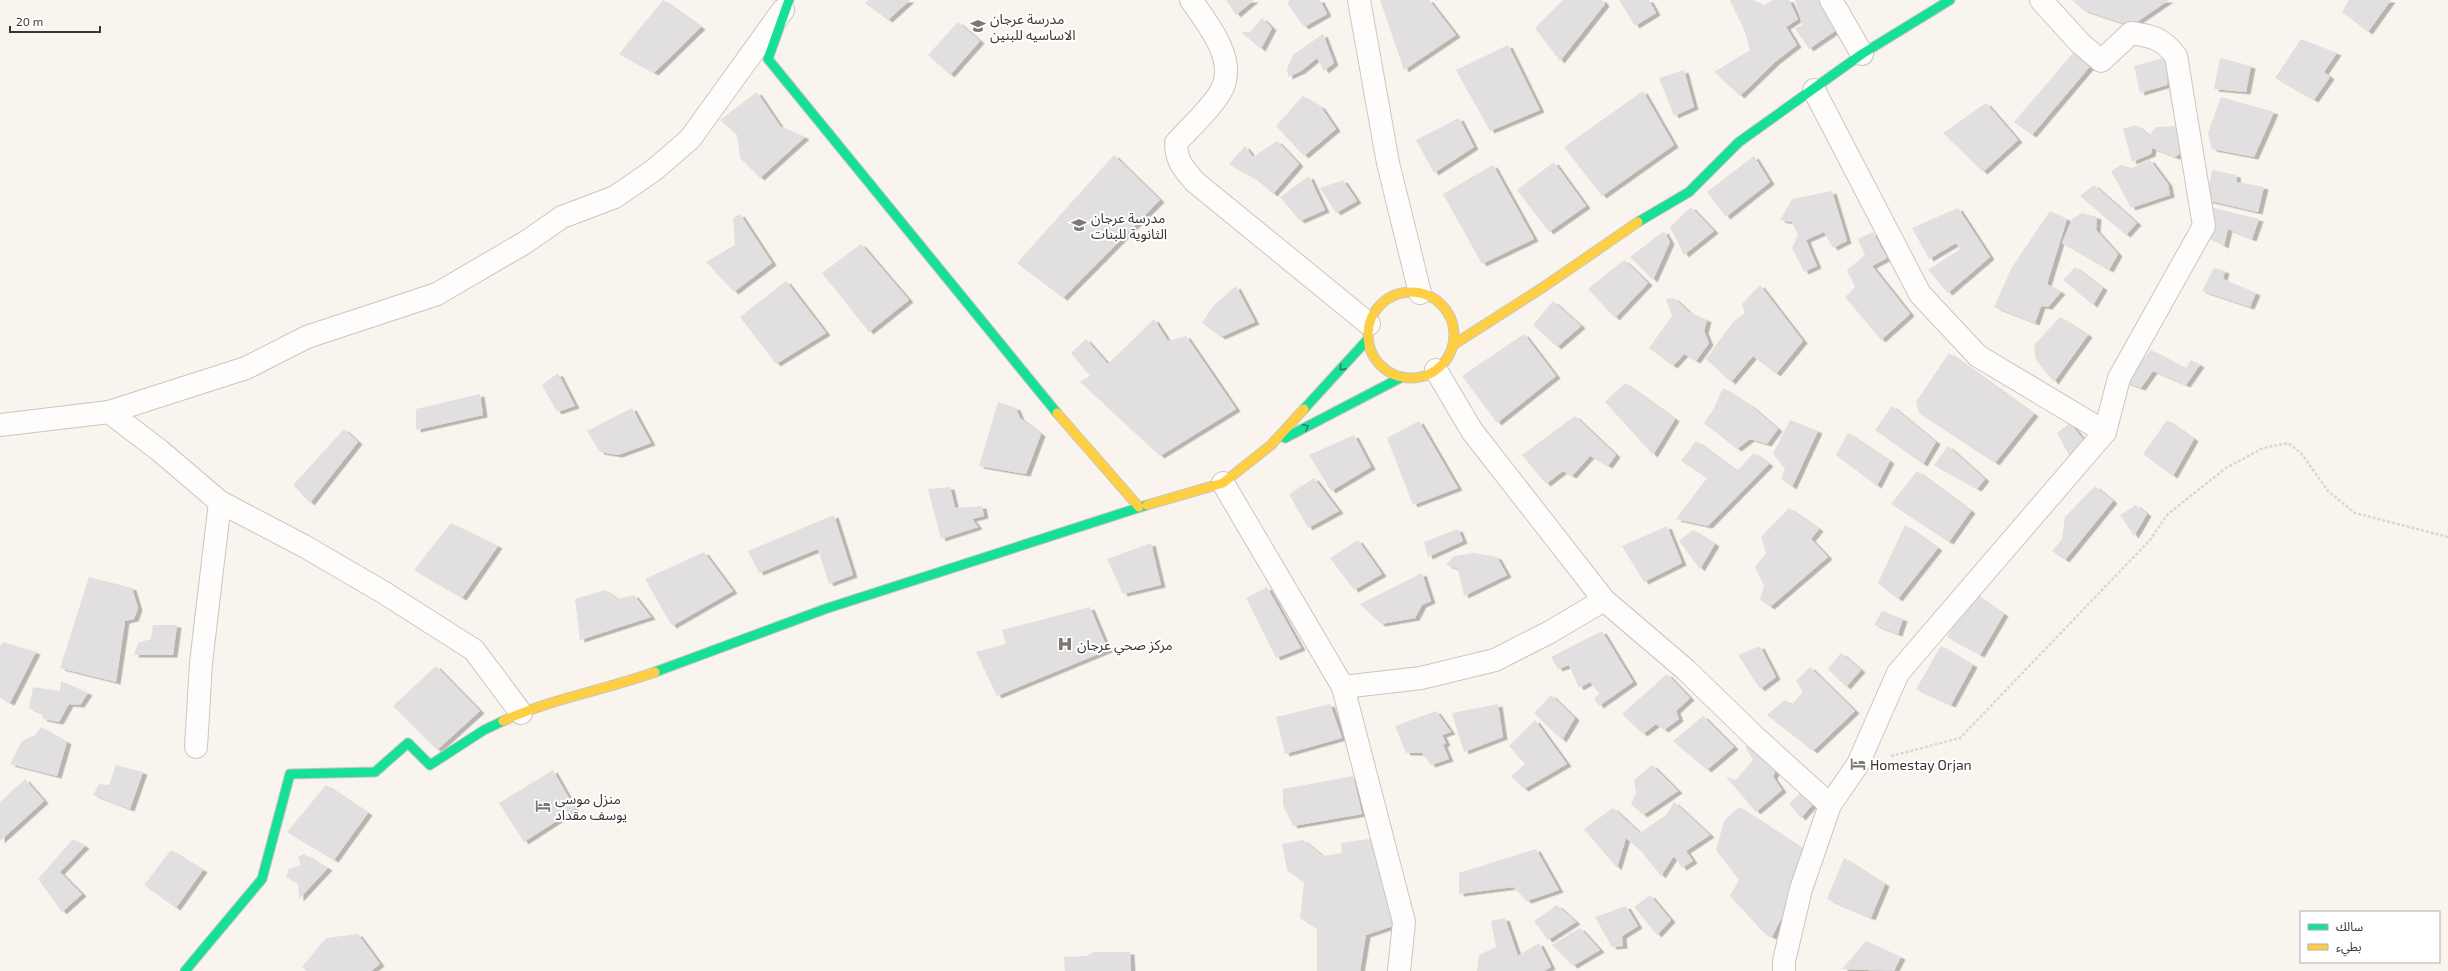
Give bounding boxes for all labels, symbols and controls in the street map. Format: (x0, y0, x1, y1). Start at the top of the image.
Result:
scale bar (10, 8, 100, 34)
place label: مدرسة عرجان الاساسيه للبنين (990, 10, 1076, 44)
text: 20 m (16, 14, 43, 28)
school or university icon: مدرسة عرجان الاساسيه للبنين (969, 17, 987, 35)
place label: مدرسة عرجان الثانوية للبنات (1091, 209, 1167, 243)
school or university icon: مدرسة عرجان الثانوية للبنات (1070, 216, 1088, 234)
one-way arrow (1339, 363, 1346, 370)
one-way arrow (1301, 424, 1309, 432)
hospital icon: مركز صحي عرجان (1056, 635, 1074, 653)
place label: مركز صحي عرجان (1077, 636, 1173, 656)
hotel icon: Homestay Orjan (1849, 755, 1867, 773)
place label: Homestay Orjan (1870, 756, 1972, 773)
place label: منزل موسى يوسف مقداد (555, 790, 627, 824)
hotel icon: منزل موسى يوسف مقداد (534, 797, 552, 815)
legend (2300, 911, 2440, 963)
text: سالك (2336, 919, 2363, 933)
text: بطيء (2336, 939, 2362, 957)

